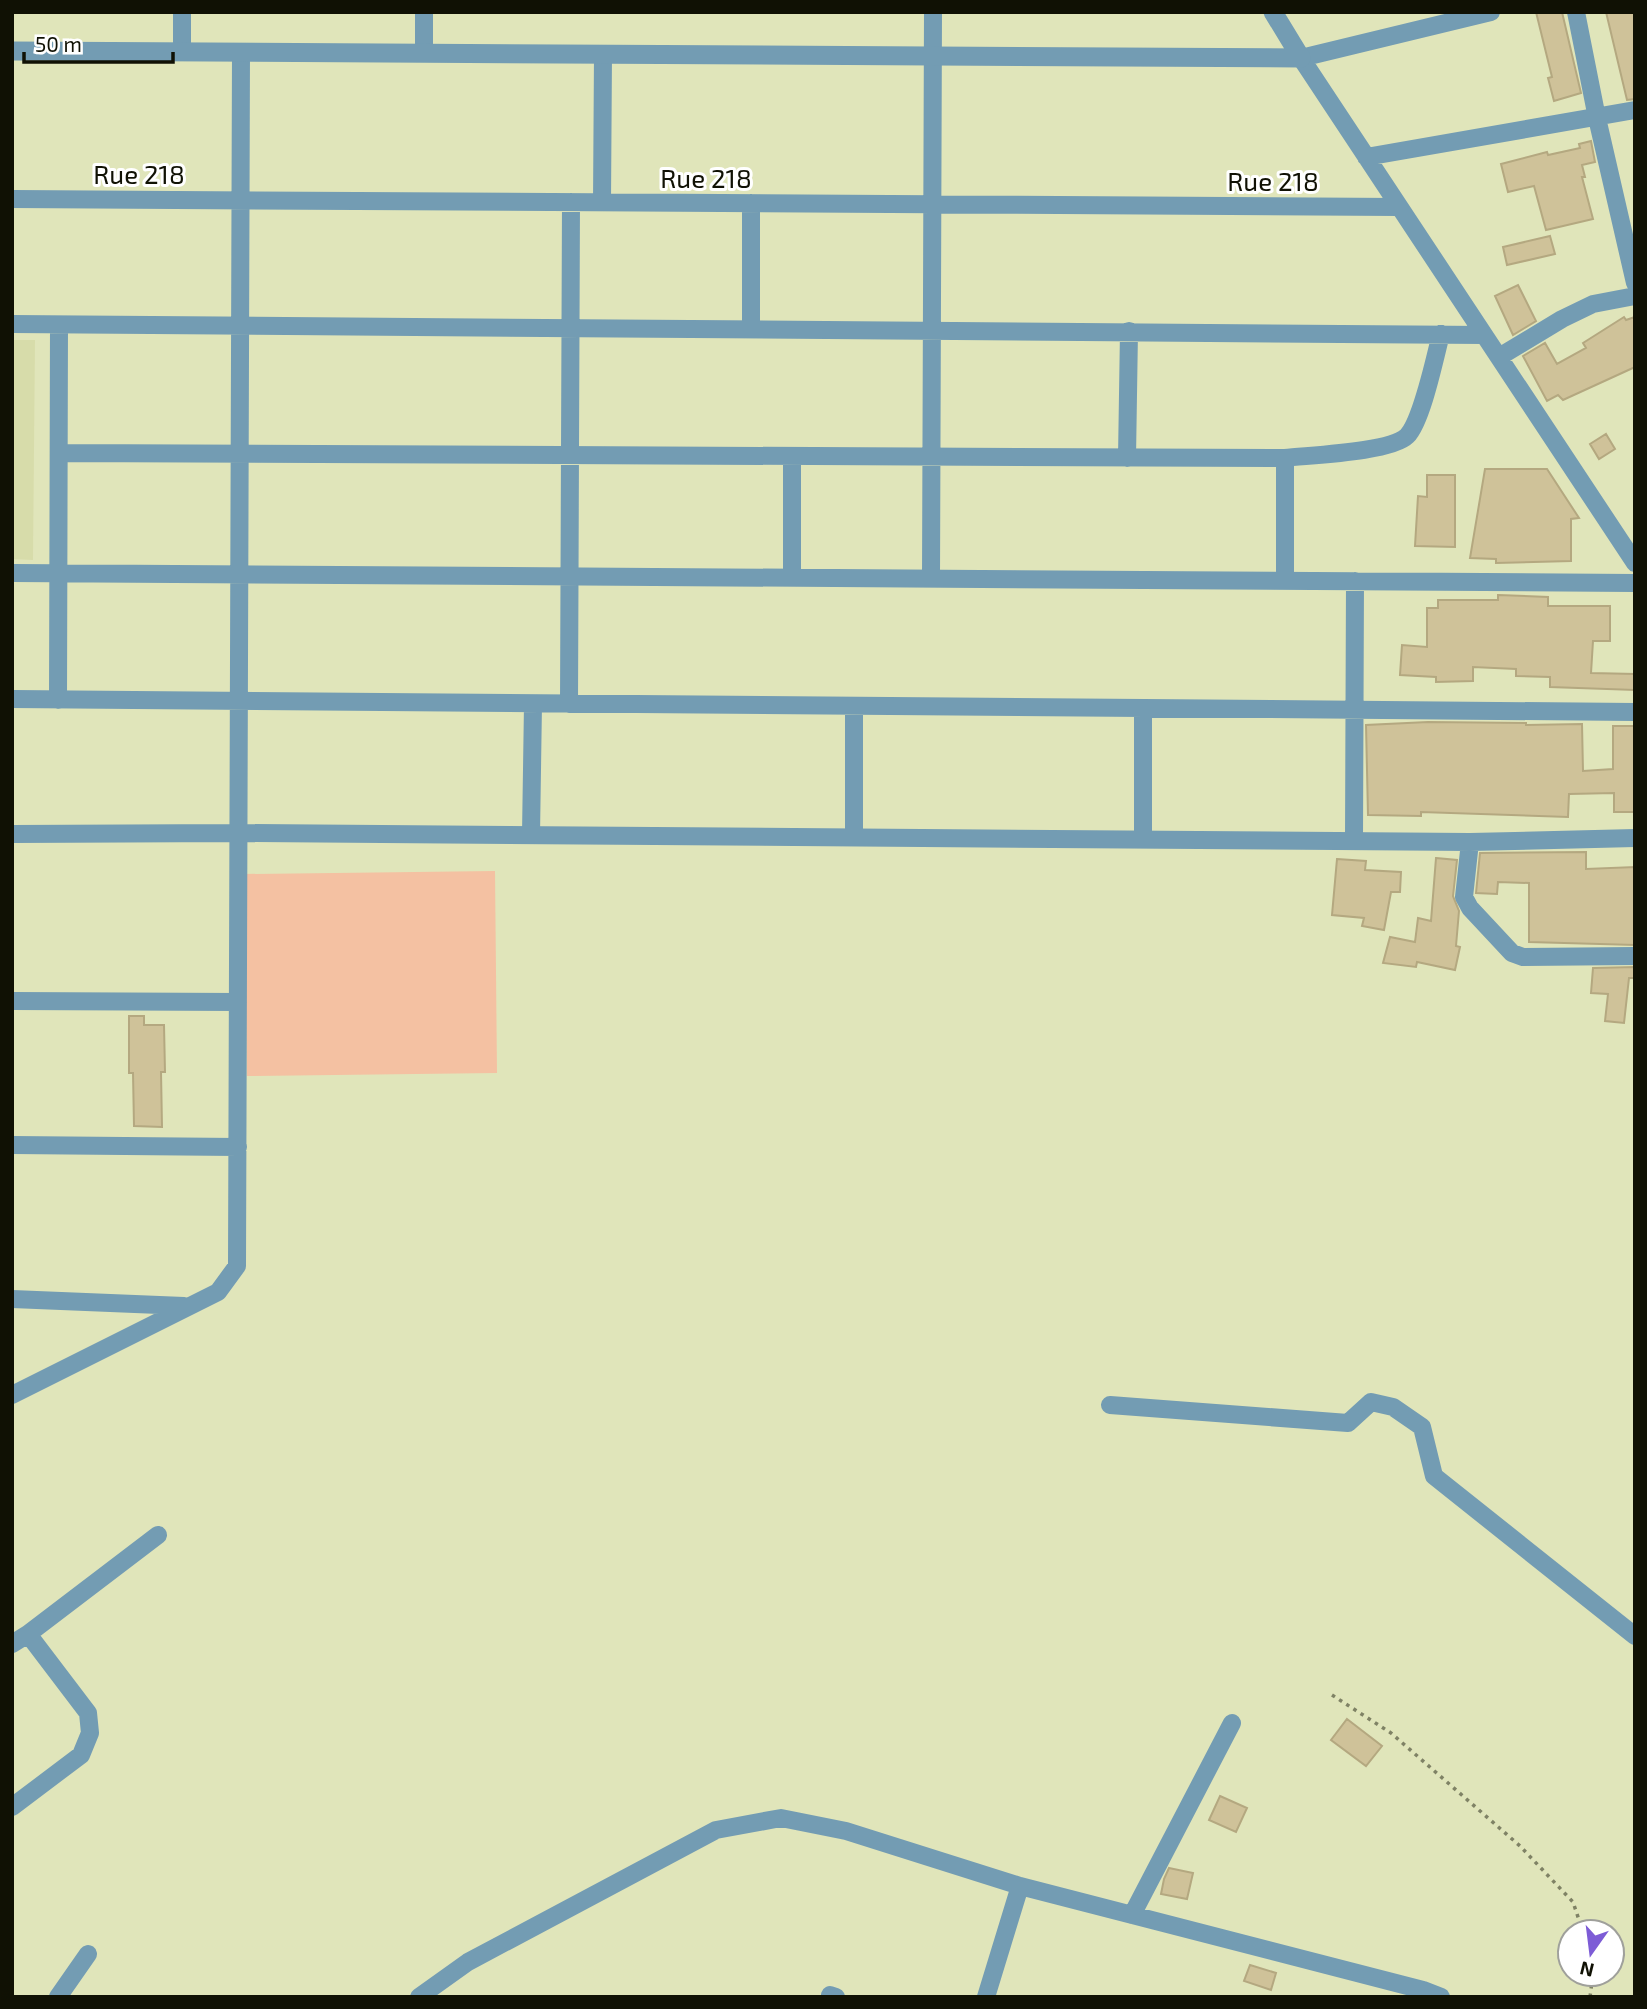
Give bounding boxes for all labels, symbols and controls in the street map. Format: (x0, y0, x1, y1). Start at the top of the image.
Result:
scale bar (24, 21, 173, 65)
text: 50 m (35, 31, 82, 56)
street label: Rue 218 (93, 158, 185, 189)
street label: Rue 218 (660, 162, 752, 193)
street label: Rue 218 (1227, 165, 1319, 196)
north arrow (1556, 1918, 1626, 1988)
text: N (1577, 1957, 1596, 1983)

